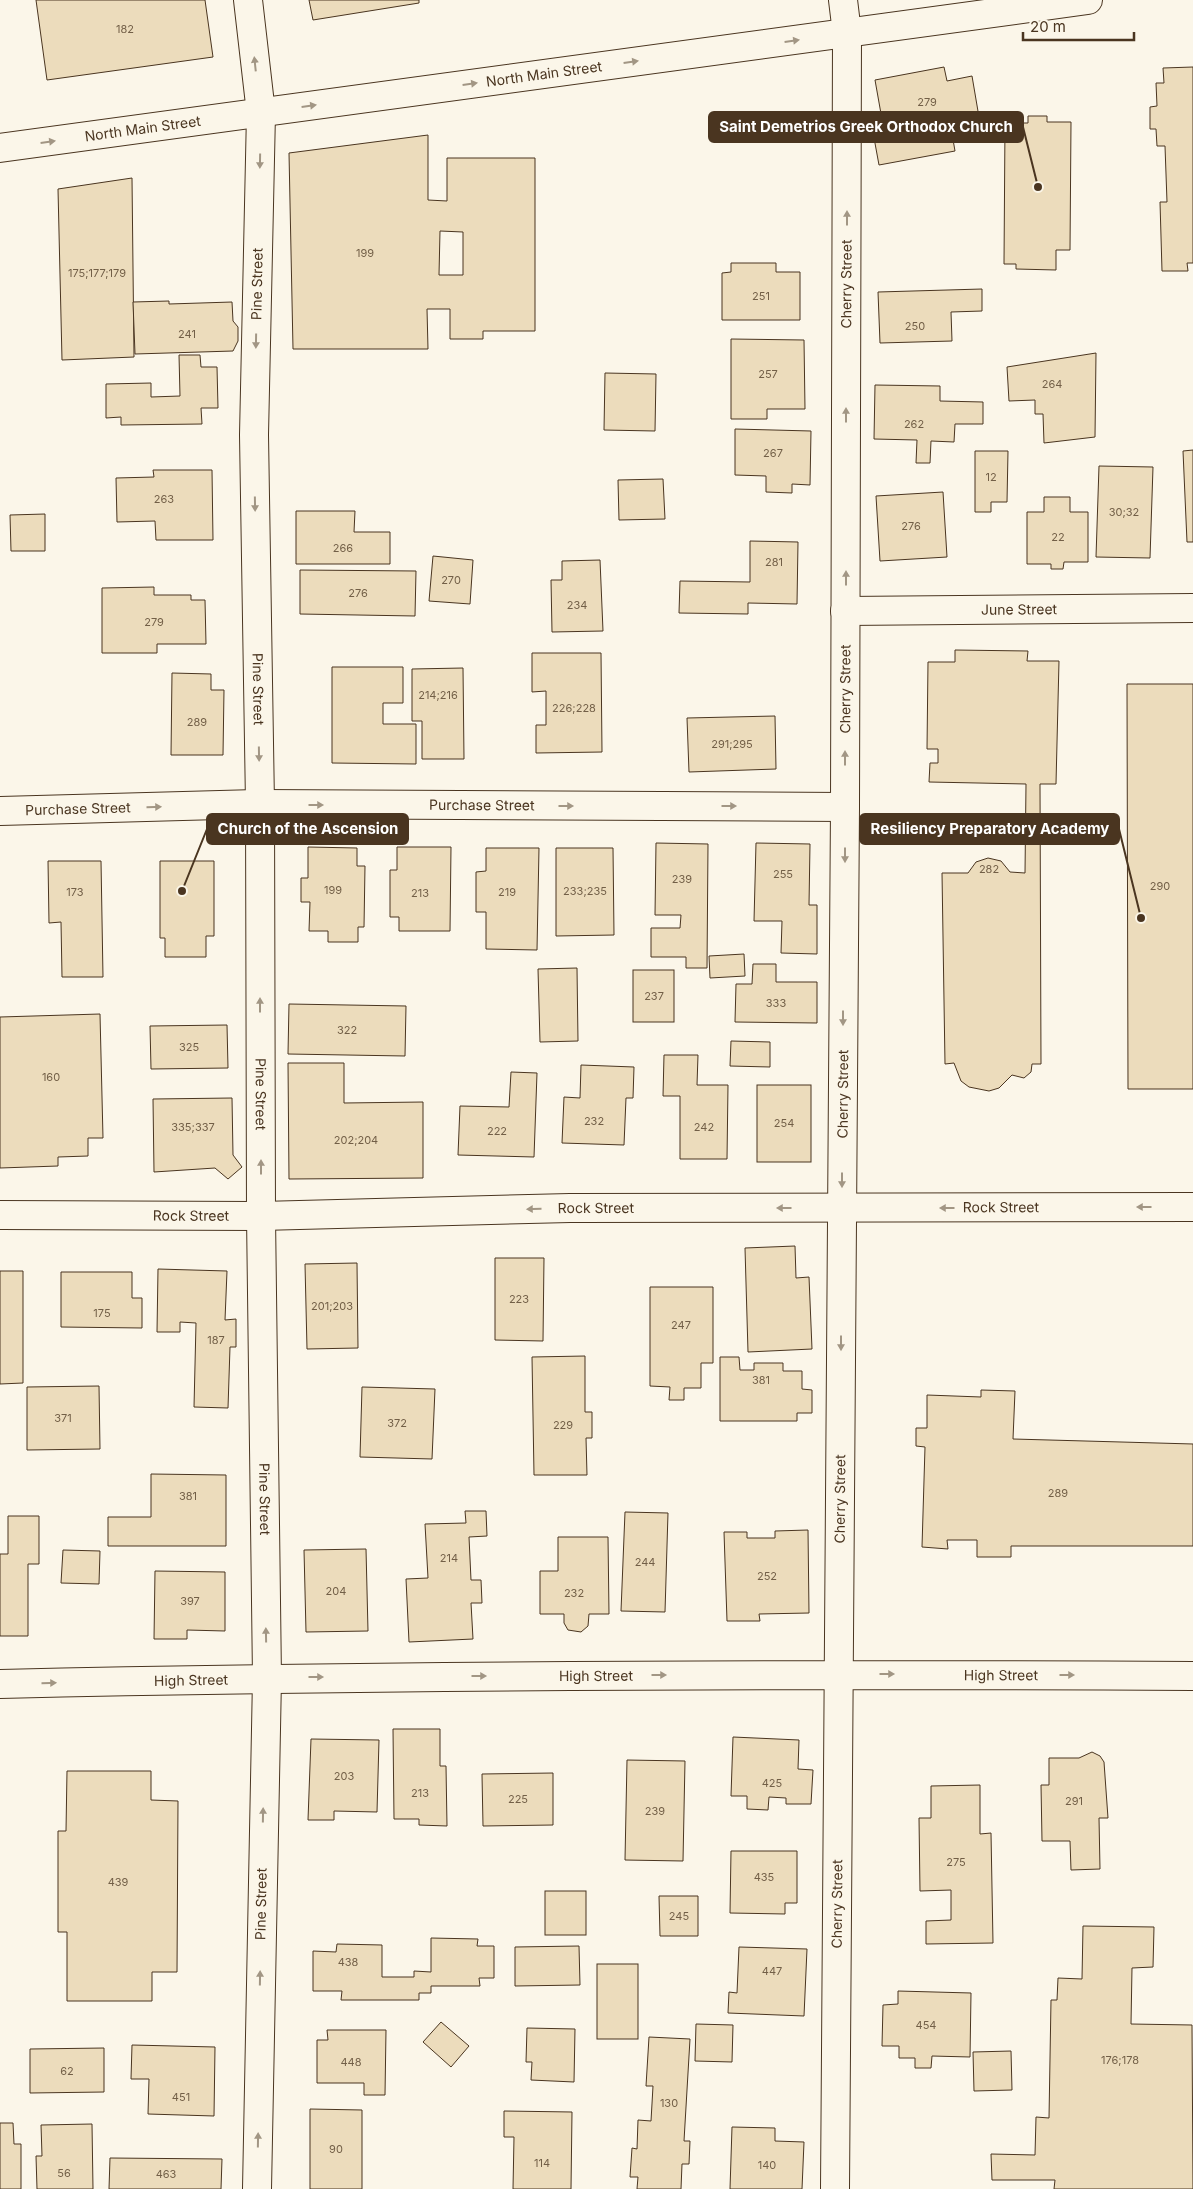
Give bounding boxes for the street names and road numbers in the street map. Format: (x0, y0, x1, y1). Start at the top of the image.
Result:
street label: North Main Street (485, 57, 603, 90)
street label: North Main Street (84, 112, 202, 144)
street label: Cherry Street (837, 239, 854, 329)
street label: Pine Street (247, 247, 266, 320)
street label: June Street (981, 600, 1058, 618)
street label: Cherry Street (836, 644, 853, 734)
street label: Pine Street (250, 653, 268, 726)
street label: Purchase Street (429, 796, 535, 813)
street label: Purchase Street (25, 798, 131, 818)
street label: Cherry Street (834, 1049, 851, 1139)
street label: Pine Street (253, 1058, 270, 1131)
street label: Rock Street (963, 1198, 1040, 1215)
street label: Rock Street (557, 1199, 635, 1216)
street label: Rock Street (153, 1207, 230, 1224)
street label: Cherry Street (831, 1454, 848, 1544)
street label: Pine Street (256, 1463, 274, 1536)
street label: High Street (964, 1666, 1038, 1683)
street label: High Street (559, 1667, 633, 1684)
street label: High Street (154, 1671, 229, 1689)
street label: Cherry Street (828, 1859, 845, 1949)
street label: Pine Street (251, 1867, 270, 1940)

